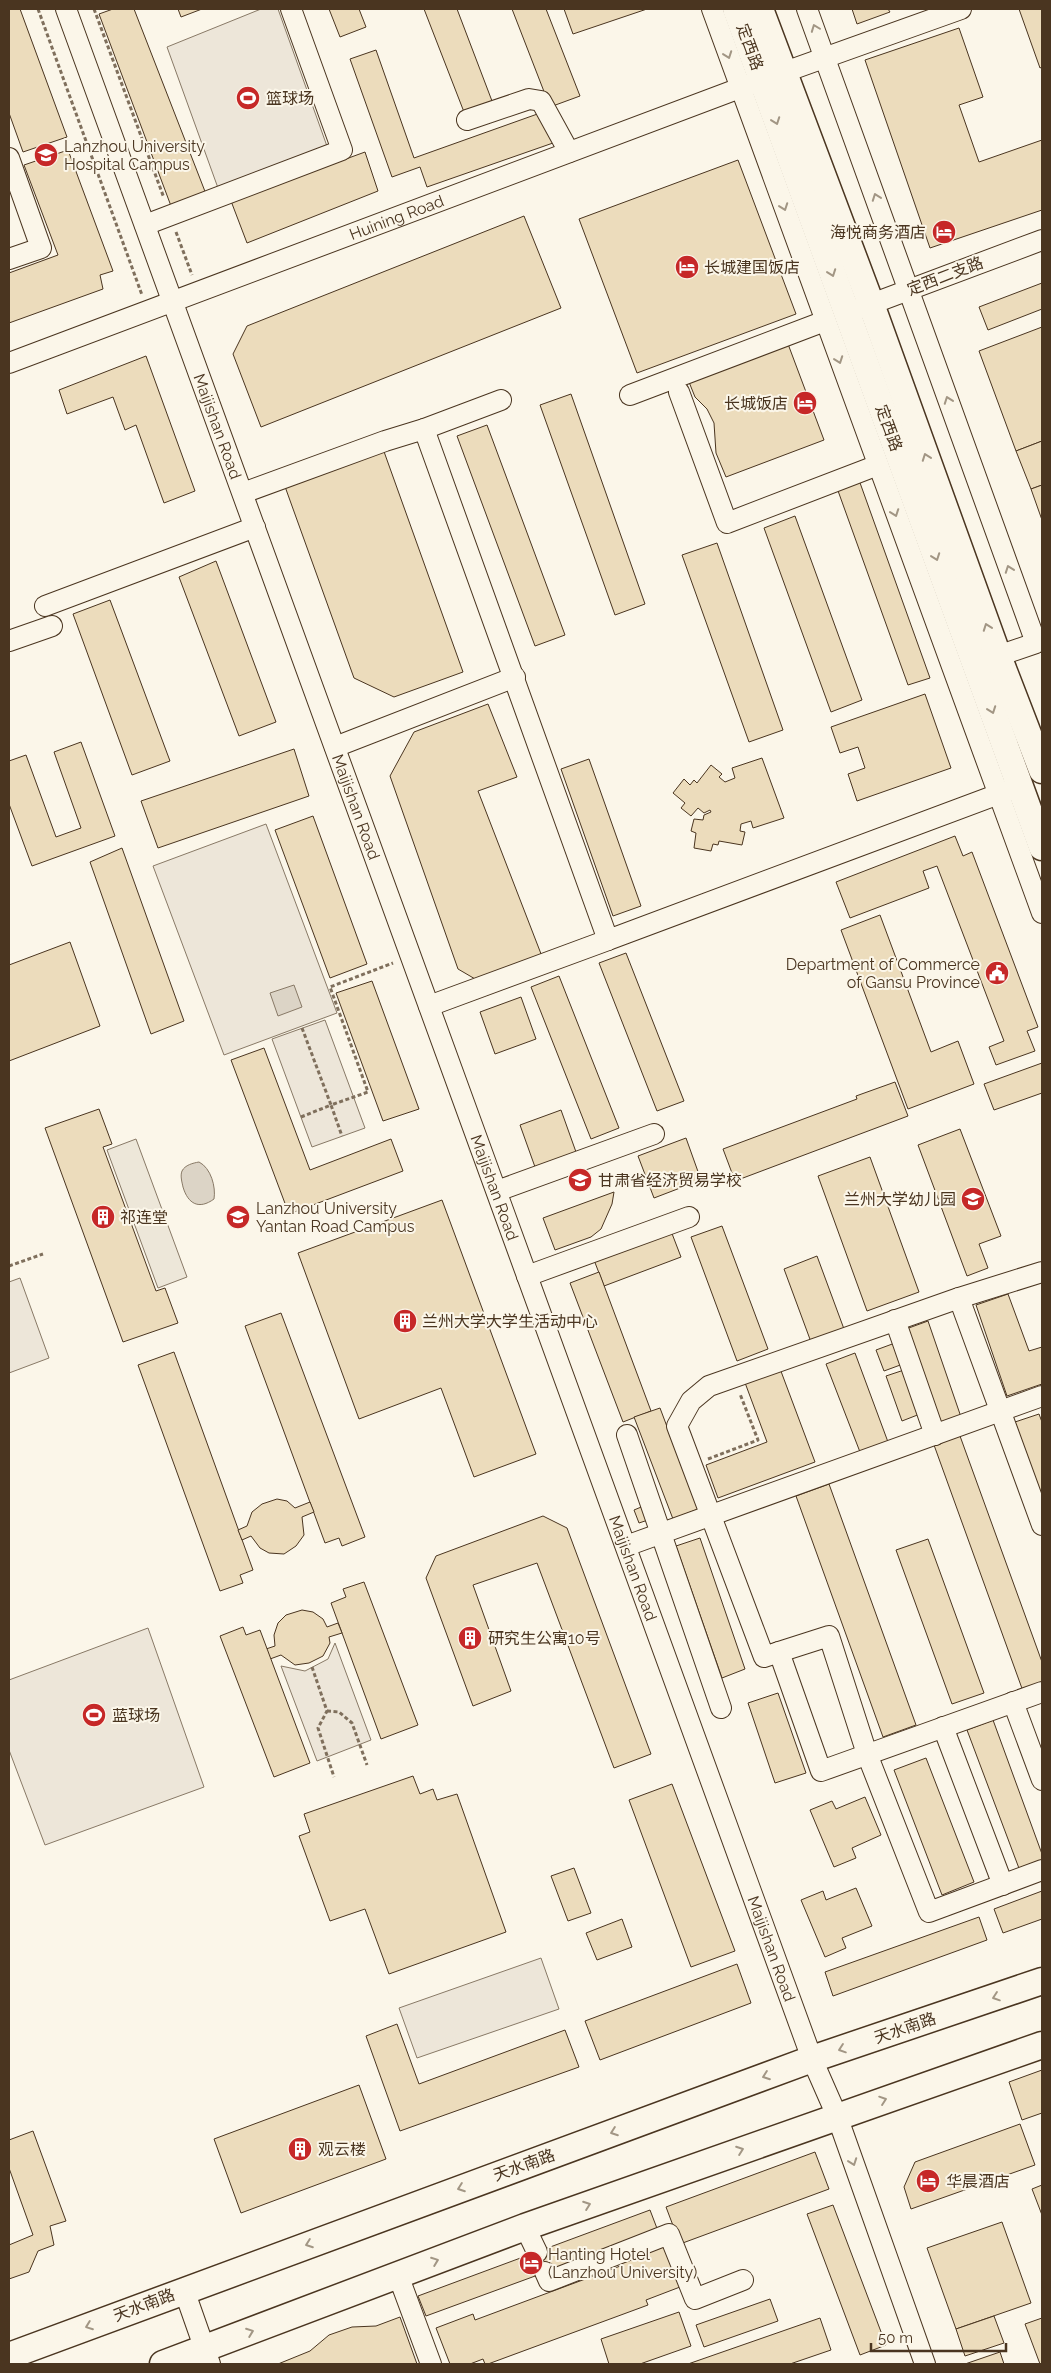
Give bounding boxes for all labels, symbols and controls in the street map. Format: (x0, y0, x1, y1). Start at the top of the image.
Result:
street label: 定西路 (733, 21, 767, 73)
one-way arrow (811, 24, 821, 33)
one-way arrow (722, 50, 732, 58)
sports icon: 篮球场 (235, 85, 261, 111)
place label: 篮球场 (266, 89, 314, 108)
one-way arrow (770, 116, 780, 124)
place label: Lanzhou University Hospital Campus (64, 137, 205, 174)
school or university icon: Lanzhou University Hospital Campus (33, 142, 59, 168)
street label: Huining Road (347, 191, 446, 244)
one-way arrow (872, 194, 882, 202)
one-way arrow (778, 203, 788, 211)
hotel icon: 海悦商务酒店 (931, 219, 957, 245)
place label: 海悦商务酒店 (830, 223, 926, 242)
street label: 定西二支路 (904, 253, 986, 299)
hotel icon: 长城建国饭店 (674, 254, 700, 280)
place label: 长城建国饭店 (704, 258, 800, 277)
one-way arrow (826, 268, 836, 277)
one-way arrow (833, 355, 843, 364)
street label: Maijishan Road (190, 371, 246, 482)
hotel icon: 长城饭店 (792, 390, 818, 416)
place label: 长城饭店 (724, 394, 788, 413)
one-way arrow (944, 396, 954, 405)
street label: 定西路 (872, 402, 906, 454)
one-way arrow (922, 454, 932, 462)
one-way arrow (889, 508, 899, 516)
one-way arrow (930, 552, 940, 561)
one-way arrow (1005, 565, 1015, 574)
one-way arrow (983, 623, 993, 631)
one-way arrow (986, 705, 996, 713)
street label: Maijishan Road (328, 751, 384, 862)
place label: Department of Commerce of Gansu Province (786, 955, 980, 992)
public building icon: Department of Commerce of Gansu Province (984, 960, 1010, 986)
street label: Maijishan Road (467, 1132, 523, 1243)
school or university icon: 甘肃省经济贸易学校 (567, 1167, 593, 1193)
place label: 甘肃省经济贸易学校 (598, 1171, 742, 1190)
school or university icon: 兰州大学幼儿园 (960, 1186, 986, 1212)
place label: 兰州大学幼儿园 (844, 1190, 956, 1209)
place label: Lanzhou University Yantan Road Campus (256, 1199, 415, 1236)
building icon: 祁连堂 (90, 1204, 116, 1230)
school or university icon: Lanzhou University Yantan Road Campus (225, 1204, 251, 1230)
place label: 祁连堂 (120, 1208, 168, 1227)
building icon: 兰州大学大学生活动中心 (392, 1308, 418, 1334)
place label: 兰州大学大学生活动中心 (422, 1312, 598, 1331)
street label: Maijishan Road (605, 1513, 661, 1623)
building icon: 研究生公寓10号 (457, 1625, 483, 1651)
place label: 研究生公寓10号 (488, 1629, 601, 1648)
sports icon: 蓝球场 (81, 1702, 107, 1728)
place label: 蓝球场 (112, 1706, 160, 1725)
street label: Maijishan Road (744, 1893, 800, 2004)
one-way arrow (992, 1991, 1001, 2001)
street label: 天水南路 (872, 2009, 938, 2047)
one-way arrow (838, 2043, 847, 2053)
one-way arrow (763, 2070, 771, 2080)
one-way arrow (878, 2096, 886, 2106)
one-way arrow (610, 2126, 619, 2136)
building icon: 观云楼 (287, 2136, 313, 2162)
place label: 观云楼 (318, 2140, 366, 2159)
street label: 天水南路 (491, 2145, 557, 2185)
one-way arrow (735, 2146, 744, 2156)
one-way arrow (847, 2157, 857, 2166)
hotel icon: 华晨酒店 (915, 2168, 941, 2194)
place label: 华晨酒店 (946, 2172, 1010, 2191)
one-way arrow (457, 2182, 466, 2192)
one-way arrow (582, 2201, 591, 2211)
one-way arrow (305, 2238, 313, 2248)
place label: Hanting Hotel (Lanzhou University) (548, 2245, 697, 2282)
hotel icon: Hanting Hotel (Lanzhou University) (518, 2250, 544, 2276)
one-way arrow (430, 2257, 438, 2267)
street label: 天水南路 (111, 2285, 177, 2325)
one-way arrow (85, 2320, 94, 2330)
scale bar (871, 2320, 1006, 2352)
one-way arrow (245, 2328, 254, 2338)
text: 50 m (878, 2329, 913, 2347)

